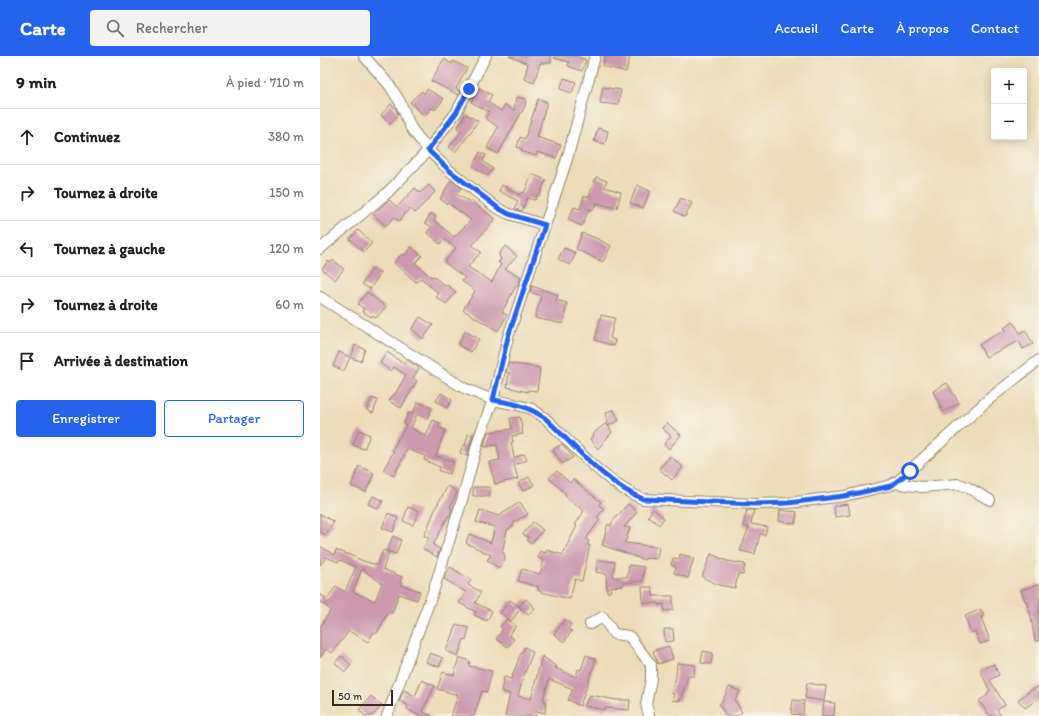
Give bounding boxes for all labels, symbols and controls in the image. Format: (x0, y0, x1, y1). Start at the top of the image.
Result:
search box (90, 10, 370, 46)
text: Carte (20, 17, 66, 40)
icon: search (104, 17, 126, 39)
text: Rechercher (136, 19, 208, 37)
text: Accueil (775, 20, 818, 37)
text: Carte (840, 20, 874, 37)
text: À propos (896, 20, 949, 37)
text: Contact (971, 20, 1019, 37)
map controls (991, 68, 1027, 140)
button: + (991, 68, 1027, 104)
text: 9 min (16, 72, 56, 92)
text: À pied · 710 m (226, 75, 304, 90)
route end (460, 80, 478, 98)
button: − (991, 104, 1027, 140)
icon: ahead (16, 126, 38, 148)
text: Continuez (54, 128, 120, 146)
text: 380 m (268, 129, 304, 144)
icon: right (16, 182, 38, 204)
text: Tournez à droite (54, 184, 158, 202)
text: 150 m (269, 185, 304, 200)
icon: left (16, 238, 38, 260)
text: Tournez à gauche (54, 240, 165, 258)
text: 120 m (269, 241, 304, 256)
icon: right (16, 294, 38, 316)
text: Tournez à droite (54, 296, 158, 314)
text: 60 m (275, 297, 304, 312)
icon: arrive (16, 350, 38, 372)
text: Arrivée à destination (54, 352, 188, 370)
button: Enregistrer (16, 400, 156, 437)
button: Partager (164, 400, 304, 437)
route start (901, 462, 919, 480)
scale bar (332, 688, 393, 707)
text: 50 m (338, 690, 362, 703)

